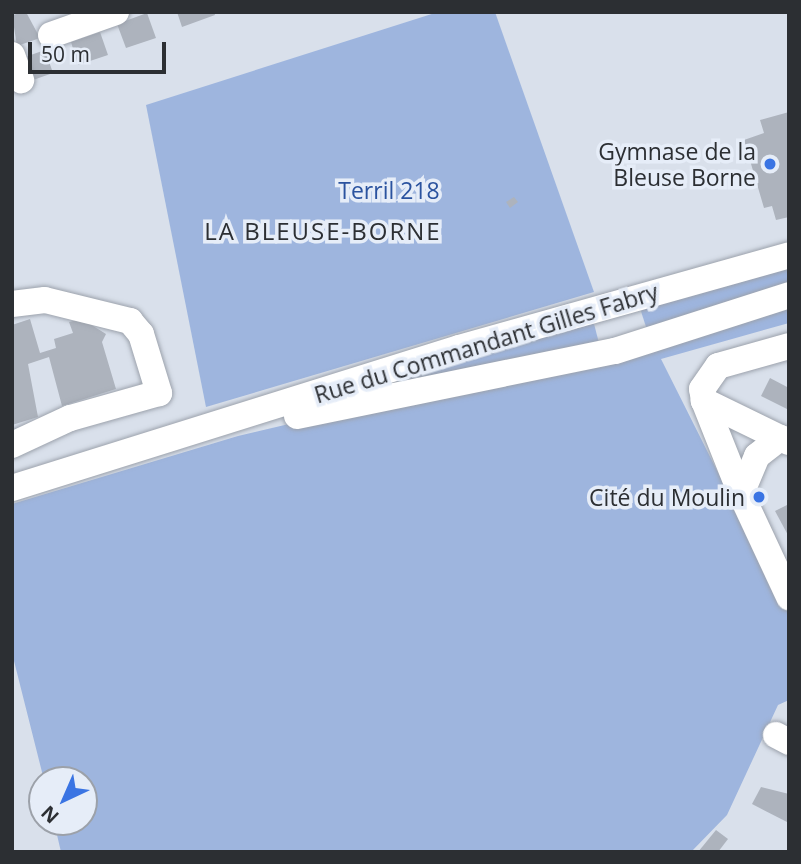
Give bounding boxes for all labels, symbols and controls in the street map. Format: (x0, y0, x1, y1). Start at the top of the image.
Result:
scale bar (32, 28, 170, 72)
text: 50 m (41, 40, 90, 68)
place label: Gymnase de la Bleuse Borne (598, 137, 756, 191)
marker: Gymnase de la Bleuse Borne (762, 156, 778, 172)
park label: Terril 218 (338, 176, 440, 204)
district label: LA BLEUSE-BORNE (206, 217, 440, 245)
street label: Rue du Commandant Gilles Fabry (311, 277, 661, 409)
place label: Cité du Moulin (589, 483, 745, 511)
marker: Cité du Moulin (751, 489, 767, 505)
north arrow (28, 766, 98, 836)
text: N (35, 800, 64, 829)

